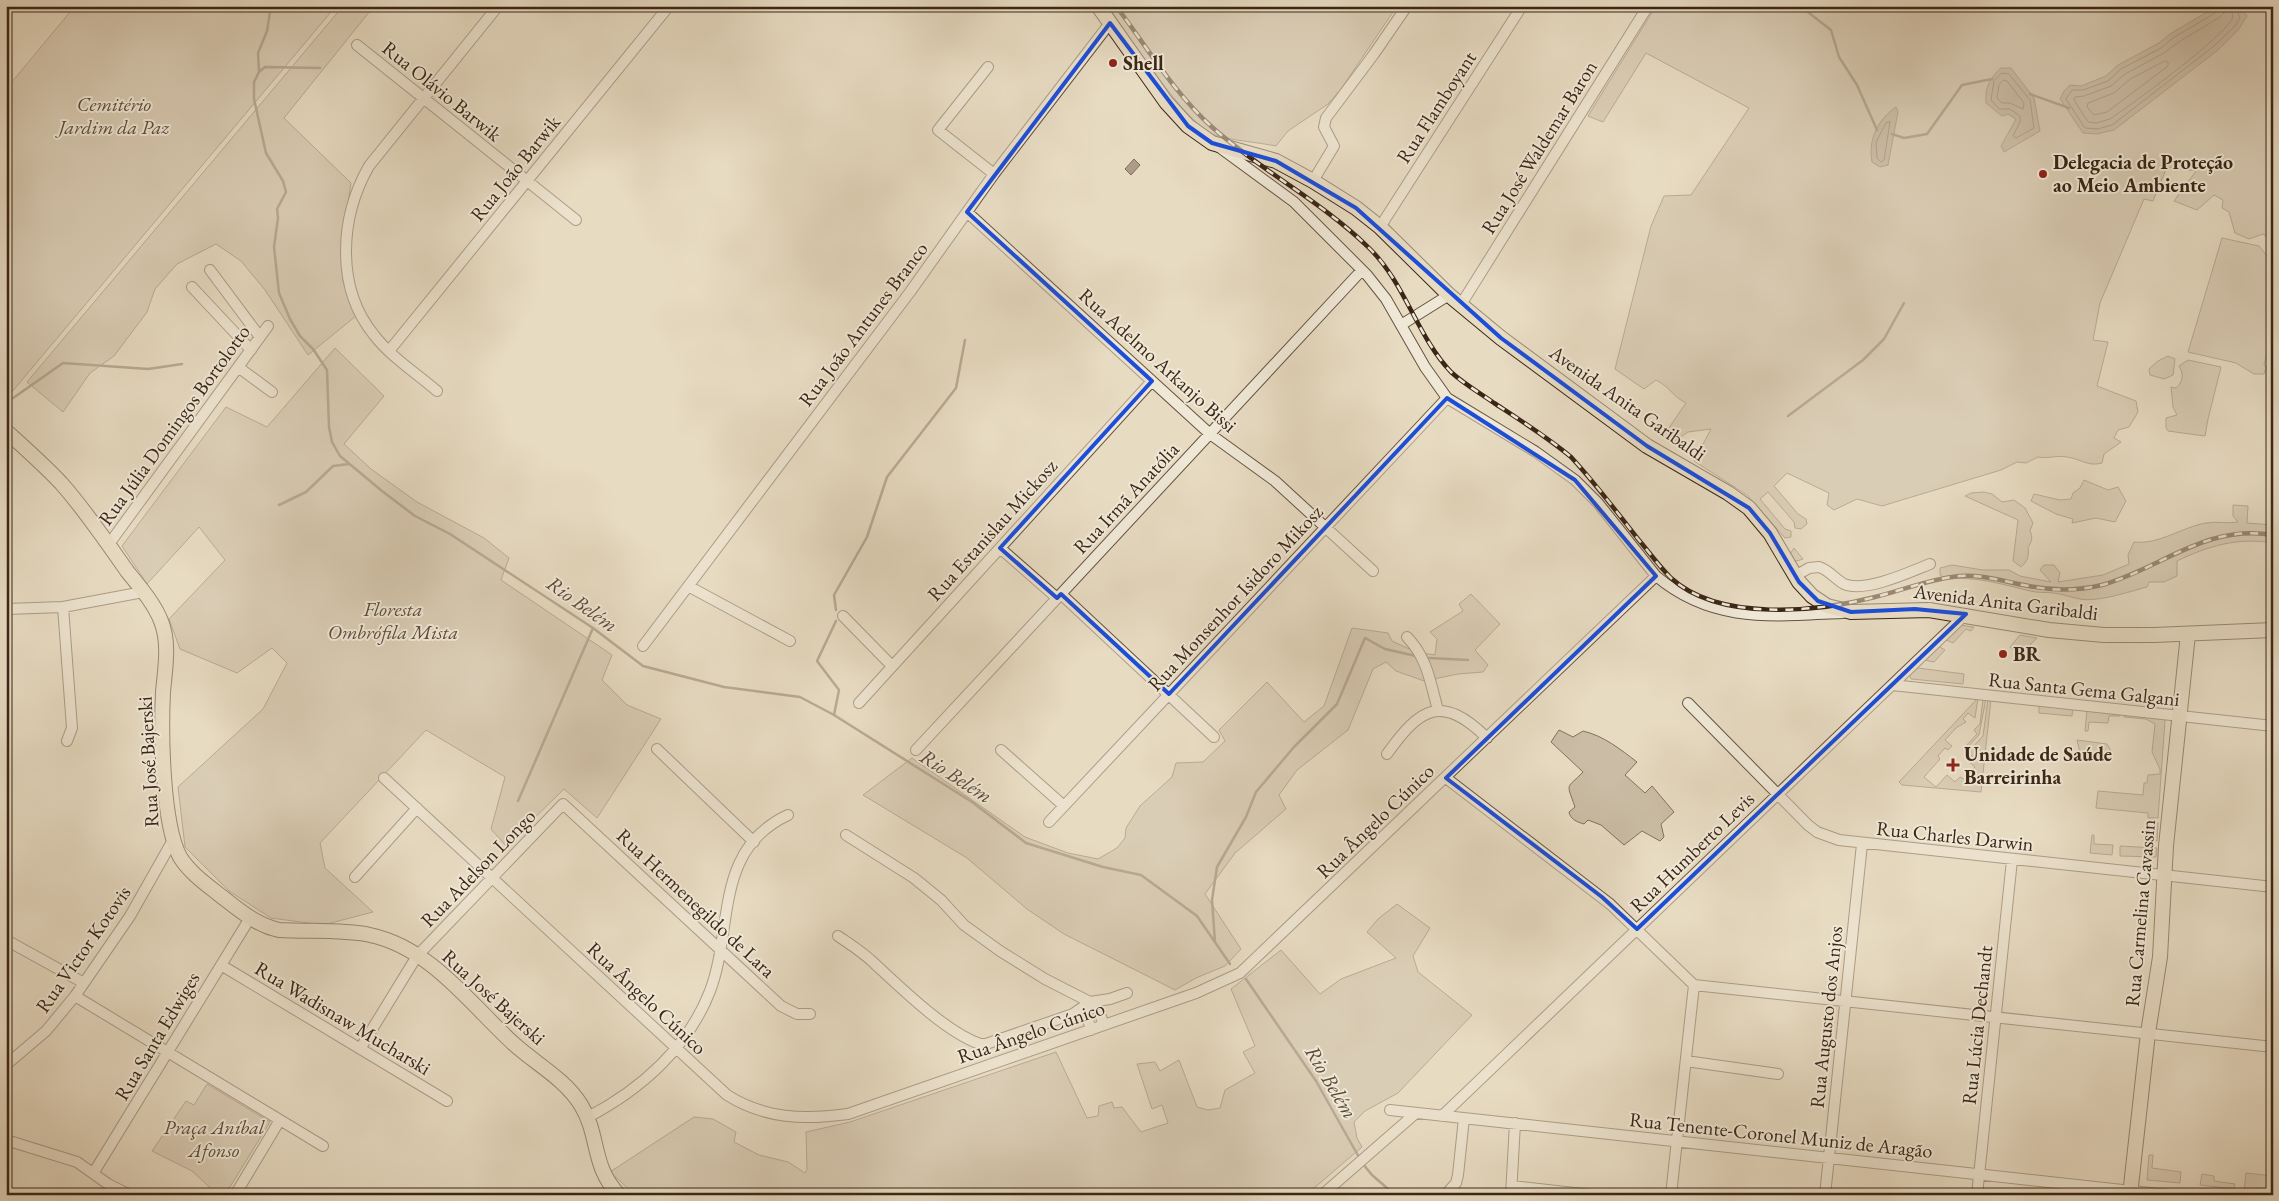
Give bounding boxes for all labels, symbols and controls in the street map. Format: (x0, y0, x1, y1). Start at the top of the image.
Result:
street label: Rua Olávio Barwik (377, 35, 508, 148)
street label: Rua Flamboyant (1390, 46, 1482, 168)
place label: Shell (1123, 50, 1164, 76)
street label: Rua José Waldemar Baron (1475, 55, 1603, 239)
marker: Shell (1107, 57, 1119, 69)
park label: Cemitério Jardim da Paz (55, 91, 170, 140)
street label: Rua João Barwik (464, 109, 566, 226)
place label: Delegacia de Proteção ao Meio Ambiente (2053, 149, 2233, 198)
marker: Delegacia de Proteção ao Meio Ambiente (2037, 168, 2049, 180)
street label: Rua João Antunes Branco (793, 236, 934, 412)
street label: Rua Adelmo Arkanjo Bissi (1073, 282, 1243, 438)
street label: Rua Júlia Domingos Bortolotto (92, 319, 256, 531)
street label: Avenida Anita Garibaldi (1544, 339, 1711, 467)
street label: Rua Irmã Anatólia (1067, 437, 1185, 559)
street label: Rua Estanislau Mickosz (921, 453, 1063, 606)
street label: Rua Monsenhor Isidoro Mikosz (1142, 499, 1329, 697)
water label: Rio Belém (541, 569, 623, 638)
street label: Avenida Anita Garibaldi (1911, 578, 2100, 626)
park label: Floresta Ombrófila Mista (328, 596, 458, 645)
place label: BR (2013, 641, 2042, 667)
marker: BR (1997, 648, 2009, 660)
street label: Rua Santa Gema Galgani (1987, 666, 2181, 712)
street label: Rua José Bajerski (132, 696, 164, 828)
place label: Unidade de Saúde Barreirinha (1964, 741, 2112, 790)
water label: Rio Belém (915, 742, 997, 809)
street label: Rua Ângelo Cúnico (1310, 758, 1440, 884)
marker: Unidade de Saúde Barreirinha (1946, 758, 1960, 772)
street label: Rua Humberto Levis (1624, 786, 1760, 918)
street label: Rua Adelson Longo (415, 803, 541, 933)
street label: Rua Charles Darwin (1875, 815, 2035, 857)
street label: Rua Carmelina Cavassin (2119, 818, 2161, 1008)
street label: Rua Hermenegildo de Lara (611, 823, 781, 983)
street label: Rua Victor Kotovis (30, 880, 136, 1018)
street label: Rua Augusto dos Anjos (1804, 925, 1848, 1109)
street label: Rua Ângelo Cúnico (582, 936, 712, 1060)
street label: Rua Lúcia Dechandt (1956, 943, 1998, 1106)
street label: Rua José Bajerski (437, 944, 551, 1051)
street label: Rua Wadisnaw Mucharski (250, 955, 436, 1081)
street label: Rua Santa Edwiges (108, 967, 206, 1105)
street label: Rua Ângelo Cúnico (954, 995, 1108, 1069)
water label: Rio Belém (1299, 1040, 1364, 1123)
street label: Rua Tenente-Coronel Muniz de Aragão (1628, 1106, 1934, 1164)
park label: Praça Aníbal Afonso (164, 1114, 266, 1163)

